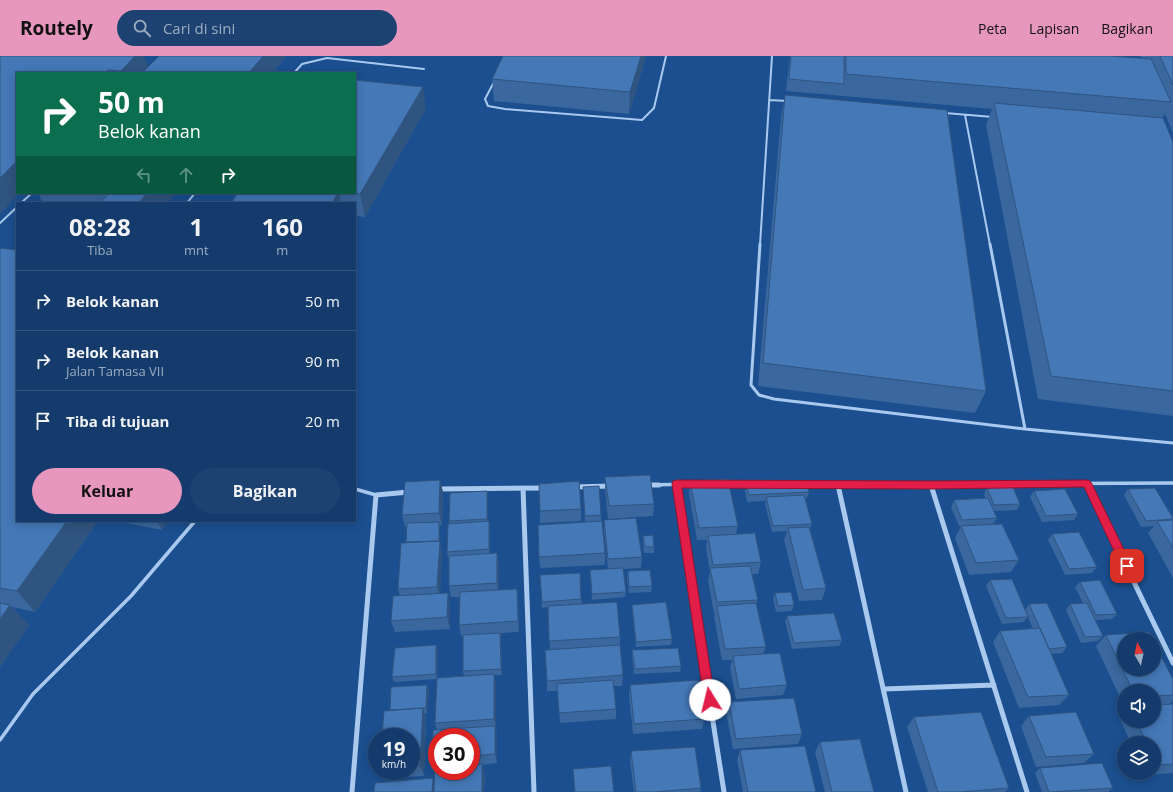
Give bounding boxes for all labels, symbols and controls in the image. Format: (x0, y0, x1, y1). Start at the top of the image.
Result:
search box (117, 10, 397, 46)
text: Routely (20, 15, 93, 41)
icon: search (131, 17, 153, 39)
text: Cari di sini (163, 18, 235, 38)
text: Peta (978, 19, 1007, 38)
text: Lapisan (1029, 19, 1079, 38)
text: Bagikan (1101, 19, 1153, 38)
text: 50 m (98, 83, 165, 121)
icon: right (32, 88, 84, 140)
text: Belok kanan (98, 119, 201, 143)
icon: left (133, 164, 155, 186)
icon: ahead (175, 164, 197, 186)
icon: right (217, 164, 239, 186)
text: 08:28 (69, 210, 131, 243)
text: 1 (189, 210, 203, 243)
text: 160 (262, 210, 303, 243)
text: Tiba (87, 241, 113, 259)
text: mnt (184, 241, 209, 259)
text: m (276, 241, 288, 259)
icon: right (32, 290, 54, 312)
text: Belok kanan (66, 291, 159, 311)
text: 50 m (305, 291, 340, 311)
text: Belok kanan (66, 342, 159, 362)
icon: right (32, 350, 54, 372)
text: 90 m (305, 351, 340, 371)
text: Jalan Tamasa VII (66, 362, 164, 380)
icon: arrive (32, 410, 54, 432)
text: Tiba di tujuan (66, 411, 169, 431)
text: 20 m (305, 411, 340, 431)
button: Keluar (32, 468, 182, 514)
button: Bagikan (190, 468, 340, 514)
pin (1110, 549, 1144, 583)
icon: arrive (1116, 555, 1138, 577)
north arrow (1117, 632, 1161, 676)
map controls (1117, 632, 1161, 780)
position arrow (689, 679, 731, 721)
button: sound (1117, 684, 1161, 728)
speed limit sign: 30 (428, 728, 480, 780)
text: 19 (383, 735, 405, 762)
button: layers (1117, 736, 1161, 780)
text: km/h (382, 757, 406, 771)

